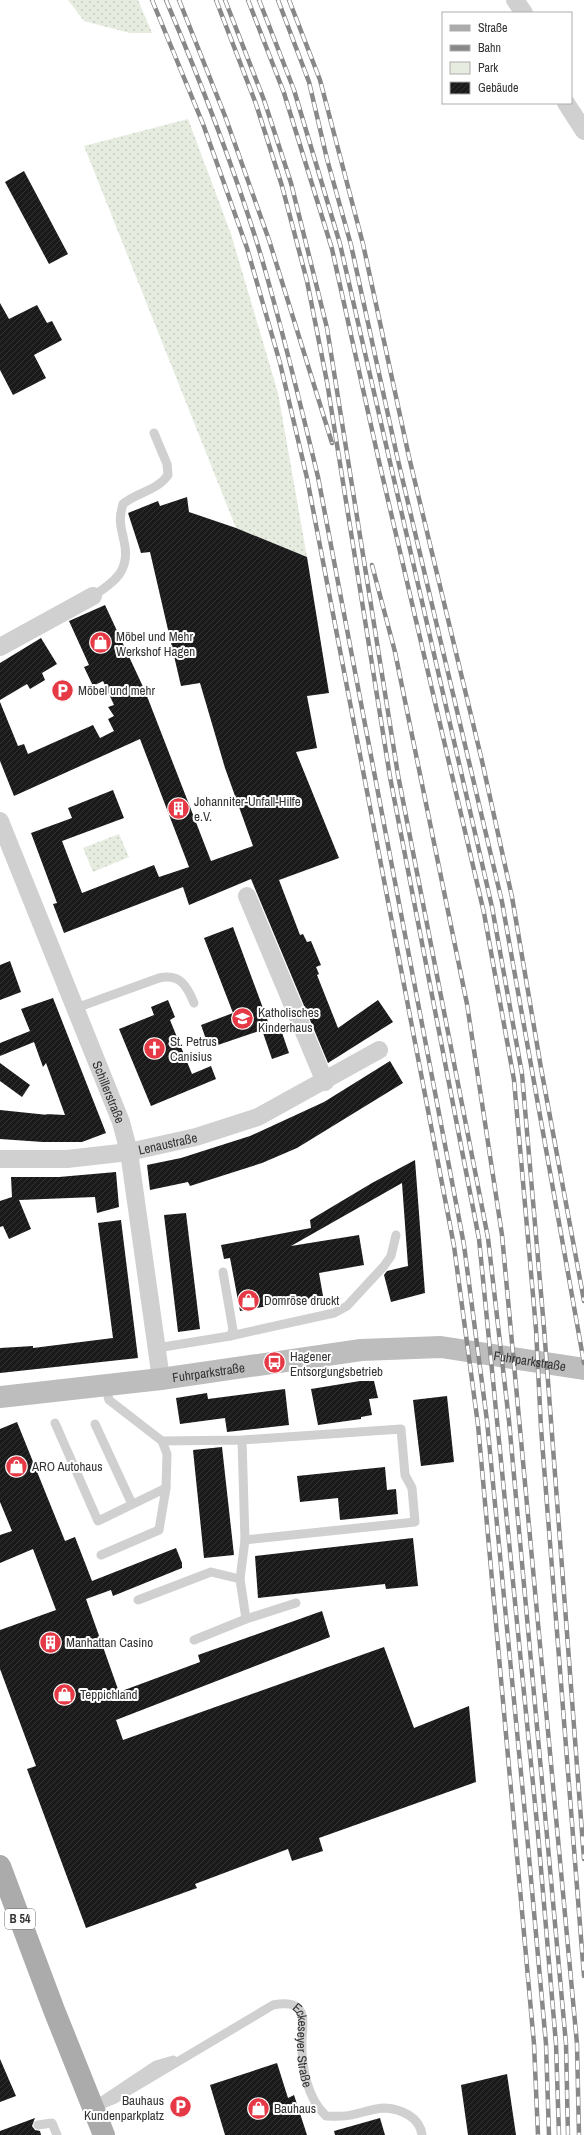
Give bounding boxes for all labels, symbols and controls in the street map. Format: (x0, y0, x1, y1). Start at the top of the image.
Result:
legend (442, 12, 572, 104)
text: Straße (478, 20, 508, 36)
text: Bahn (478, 40, 501, 56)
text: Park (478, 60, 498, 76)
text: Gebäude (478, 80, 519, 96)
place label: Möbel und Mehr Werkshof Hagen (116, 628, 195, 660)
shop icon: Möbel und Mehr Werkshof Hagen (88, 630, 114, 656)
parking icon: Möbel und mehr (50, 677, 76, 703)
place label: Möbel und mehr (78, 682, 155, 699)
place label: Johanniter-Unfall-Hilfe e.V. (194, 793, 301, 825)
building icon: Johanniter-Unfall-Hilfe e.V. (166, 795, 192, 821)
place label: Katholisches Kinderhaus (258, 1004, 319, 1036)
school or university icon: Katholisches Kinderhaus (230, 1006, 256, 1032)
place label: St. Petrus Canisius (170, 1033, 217, 1065)
church icon: St. Petrus Canisius (141, 1035, 167, 1061)
street label: Schillerstraße (88, 1058, 129, 1126)
street label: Lenaustraße (137, 1129, 199, 1159)
shop icon: Domröse druckt (236, 1287, 262, 1313)
place label: Domröse druckt (264, 1292, 339, 1309)
street label: Fuhrparkstraße (492, 1347, 567, 1375)
place label: Hagener Entsorgungsbetrieb (290, 1348, 383, 1380)
bus stop icon: Hagener Entsorgungsbetrieb (262, 1350, 288, 1376)
street label: Fuhrparkstraße (171, 1359, 246, 1386)
shop icon: ARO Autohaus (4, 1453, 30, 1479)
place label: ARO Autohaus (31, 1458, 103, 1475)
building icon: Manhattan Casino (37, 1629, 63, 1655)
place label: Manhattan Casino (66, 1634, 153, 1651)
shop icon: Teppichland (52, 1681, 78, 1707)
place label: Teppichland (80, 1686, 138, 1703)
road number: B 54 (5, 1909, 35, 1929)
street label: Eckeseyer Straße (289, 1999, 316, 2090)
place label: Bauhaus Kundenparkplatz (84, 2092, 164, 2124)
parking icon: Bauhaus Kundenparkplatz (167, 2094, 193, 2120)
shop icon: Bauhaus (245, 2095, 271, 2121)
place label: Bauhaus (274, 2100, 316, 2117)

